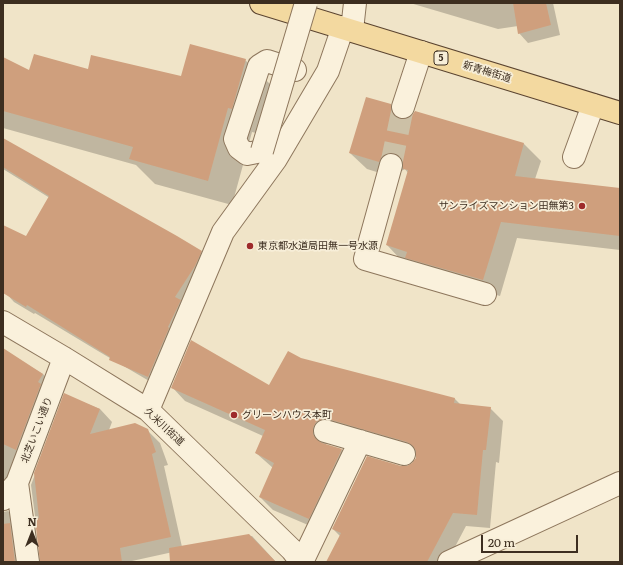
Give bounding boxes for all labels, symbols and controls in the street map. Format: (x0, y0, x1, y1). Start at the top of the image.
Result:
road number: 5 (434, 51, 448, 65)
street label: 新青梅街道 (461, 59, 513, 85)
place label: サンライズマンション田無第3 (439, 200, 574, 212)
marker: サンライズマンション田無第3 (577, 201, 587, 211)
place label: 東京都水道局田無一号水源 (258, 240, 378, 252)
marker: 東京都水道局田無一号水源 (245, 241, 255, 251)
street label: 北芝いこい通り (19, 395, 55, 465)
street label: 久米川街道 (142, 406, 186, 448)
place label: グリーンハウス本町 (242, 409, 332, 421)
marker: グリーンハウス本町 (229, 410, 239, 420)
north arrow (12, 513, 52, 553)
text: N (27, 513, 37, 529)
scale bar (483, 527, 580, 553)
text: 20 m (488, 533, 515, 551)

